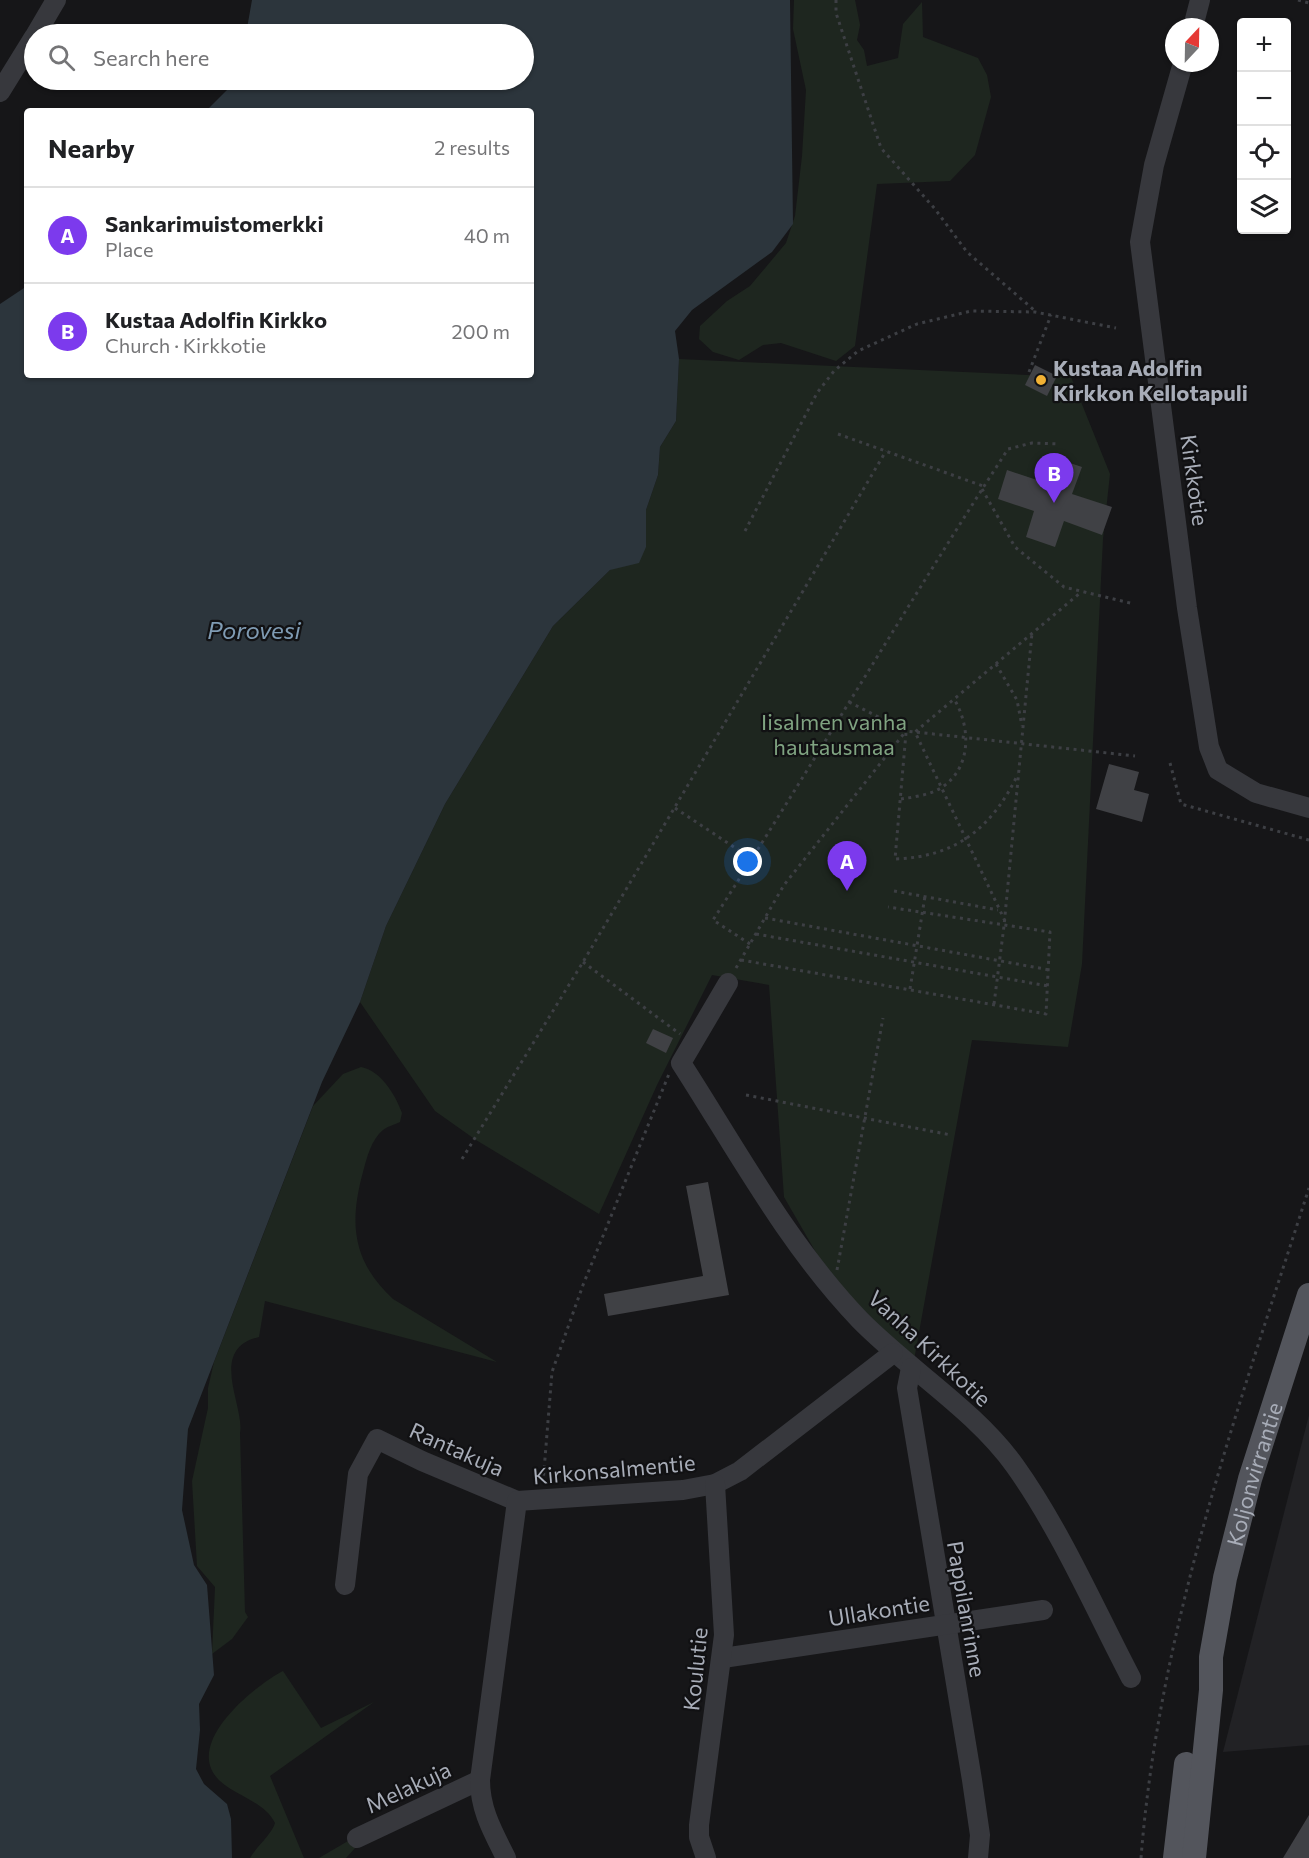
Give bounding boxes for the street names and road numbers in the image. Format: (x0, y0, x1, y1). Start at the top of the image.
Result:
street label: Kirkkotie (1175, 433, 1215, 527)
street label: Vanha Kirkkotie (863, 1284, 997, 1412)
street label: Koljonvirrantie (1220, 1399, 1287, 1549)
street label: Rantakuja (406, 1416, 508, 1482)
street label: Kirkonsalmentie (532, 1448, 696, 1490)
street label: Pappilanrinne (942, 1539, 992, 1679)
street label: Ullakontie (826, 1589, 932, 1631)
street label: Koulutie (677, 1626, 713, 1712)
street label: Melakuja (361, 1756, 455, 1818)

